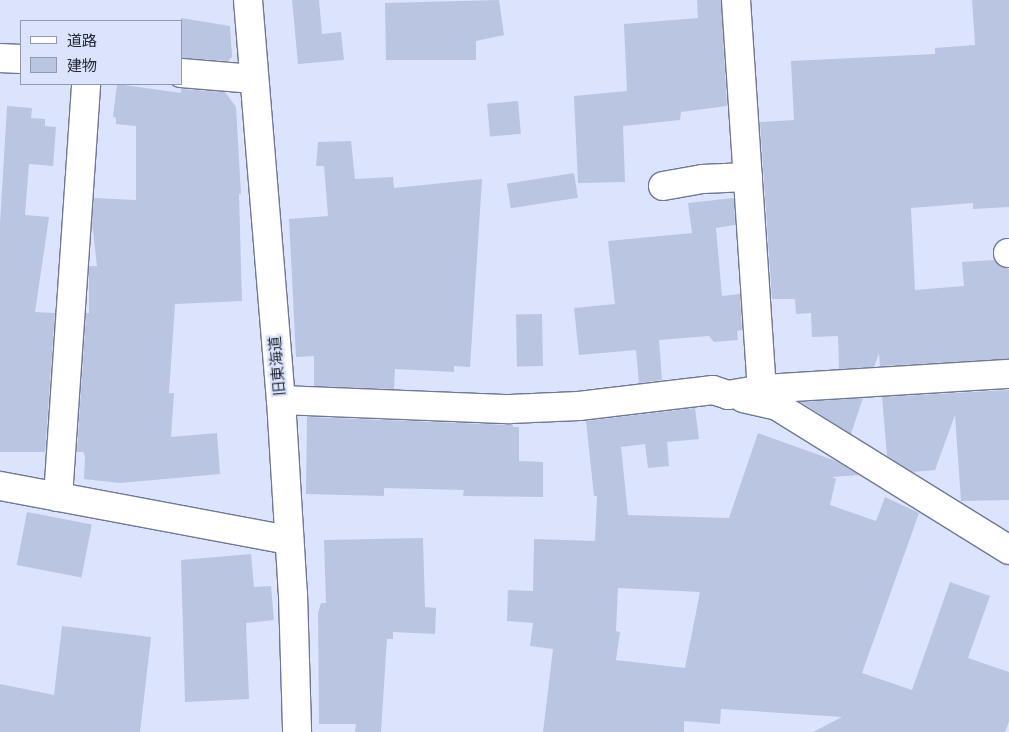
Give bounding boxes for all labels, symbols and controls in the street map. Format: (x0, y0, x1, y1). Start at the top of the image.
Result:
legend (20, 20, 182, 85)
text: 道路 (67, 34, 97, 49)
text: 建物 (67, 59, 97, 74)
street label: 旧東海道 (266, 335, 290, 397)

